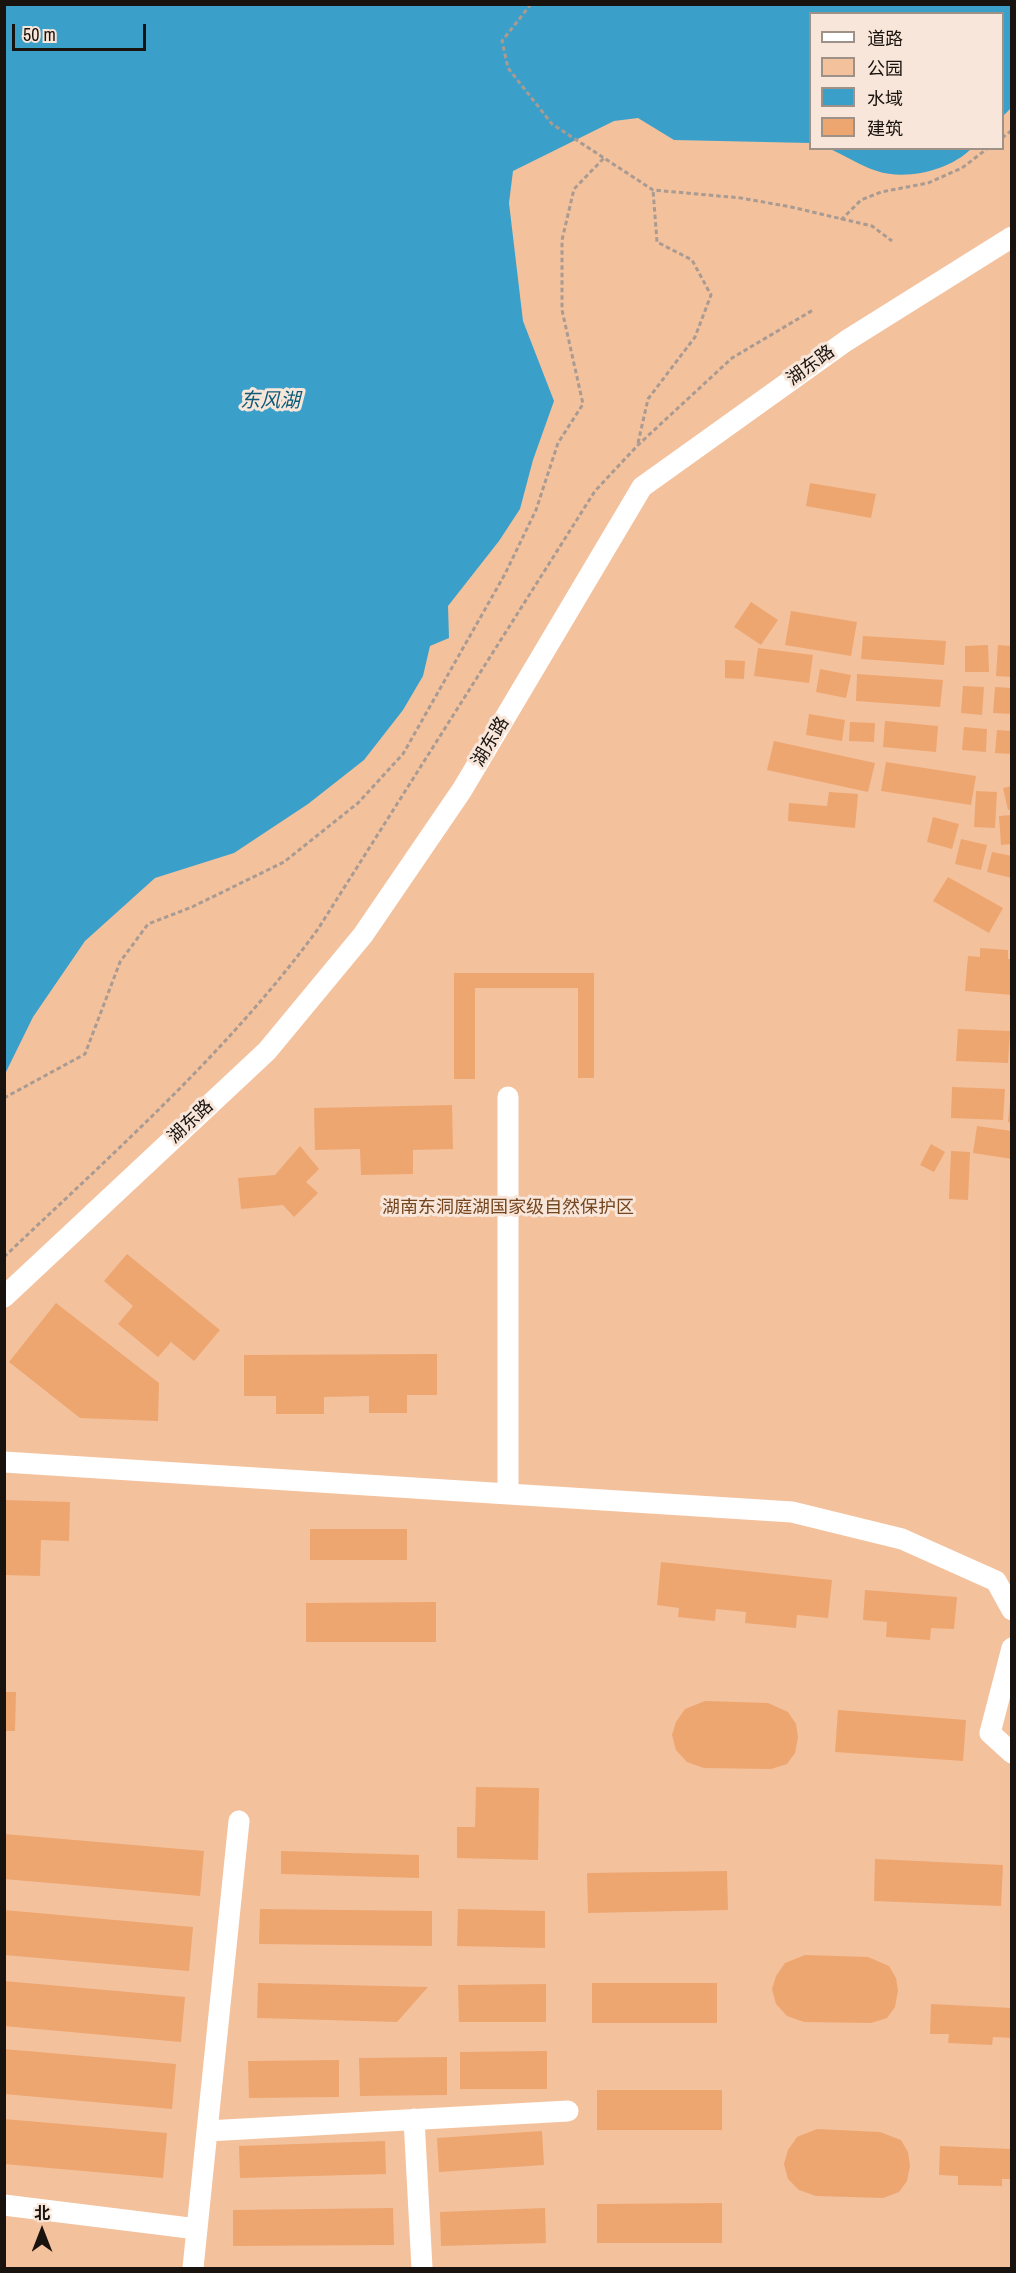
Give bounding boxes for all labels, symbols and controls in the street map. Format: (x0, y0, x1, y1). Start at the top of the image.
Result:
scale bar (15, 12, 148, 50)
legend (809, 12, 1004, 150)
text: 50 m (23, 22, 56, 47)
text: 道路 (867, 26, 903, 51)
text: 公园 (867, 56, 903, 81)
text: 水域 (867, 86, 903, 111)
text: 建筑 (867, 116, 903, 141)
street label: 湖东路 (783, 341, 839, 391)
water label: 东风湖 (240, 390, 300, 414)
street label: 湖东路 (468, 713, 514, 771)
street label: 湖东路 (164, 1096, 218, 1148)
park label: 湖南东洞庭湖国家级自然保护区 (382, 1197, 634, 1219)
north arrow (12, 2201, 72, 2261)
text: 北 (34, 2202, 50, 2224)

